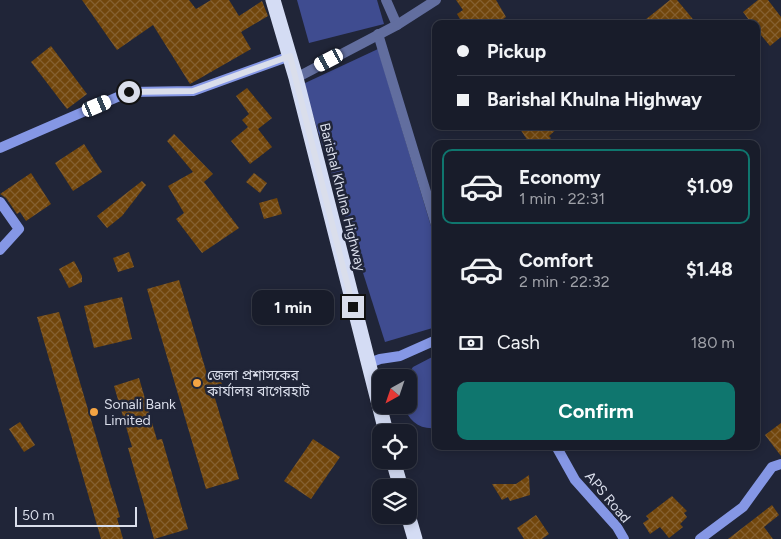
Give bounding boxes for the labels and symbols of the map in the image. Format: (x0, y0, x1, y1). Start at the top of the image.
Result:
car (312, 46, 345, 74)
route start (118, 81, 140, 103)
car (80, 93, 113, 119)
street label: Barishal Khulna Highway (316, 121, 369, 274)
callout: 1 min (253, 290, 336, 324)
route end (342, 296, 364, 318)
place label: জেলা প্রশাসকের কার্যালয় বাগেরহাট (206, 367, 310, 400)
north arrow (372, 369, 418, 414)
marker: জেলা প্রশাসকের কার্যালয় বাগেরহাট (191, 377, 203, 389)
place label: Sonali Bank Limited (104, 396, 176, 429)
marker: Sonali Bank Limited (88, 406, 100, 418)
street label: APS Road (581, 468, 634, 526)
scale bar (15, 504, 138, 527)

